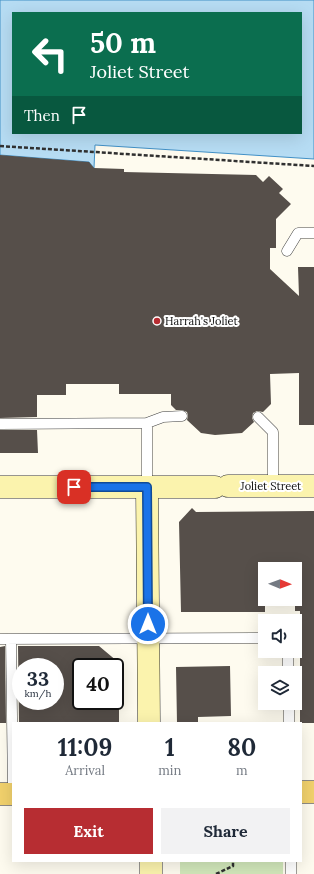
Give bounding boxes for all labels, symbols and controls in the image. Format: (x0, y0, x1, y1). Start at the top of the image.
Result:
text: 50 m (90, 25, 156, 61)
icon: left (24, 28, 76, 80)
text: Joliet Street (90, 60, 189, 83)
icon: arrive (68, 104, 90, 126)
text: Then (24, 106, 60, 125)
place label: Harrah's Joliet (165, 314, 238, 328)
marker: Harrah's Joliet (152, 316, 162, 326)
pin (57, 470, 91, 504)
icon: arrive (63, 476, 85, 498)
street label: Joliet Street (240, 479, 302, 493)
north arrow (258, 562, 302, 606)
map controls (258, 562, 302, 710)
position arrow (127, 603, 169, 645)
button: sound (258, 614, 302, 658)
speed limit sign: 40 (72, 658, 124, 710)
text: 33 (27, 666, 49, 691)
button: layers (258, 666, 302, 710)
text: km/h (24, 687, 52, 700)
text: 11:09 (58, 732, 112, 763)
text: 1 (165, 732, 175, 763)
text: 80 (227, 732, 256, 763)
text: Arrival (65, 762, 105, 779)
text: min (158, 762, 181, 779)
text: m (236, 762, 248, 779)
button: Exit (24, 808, 153, 854)
button: Share (161, 808, 290, 854)

